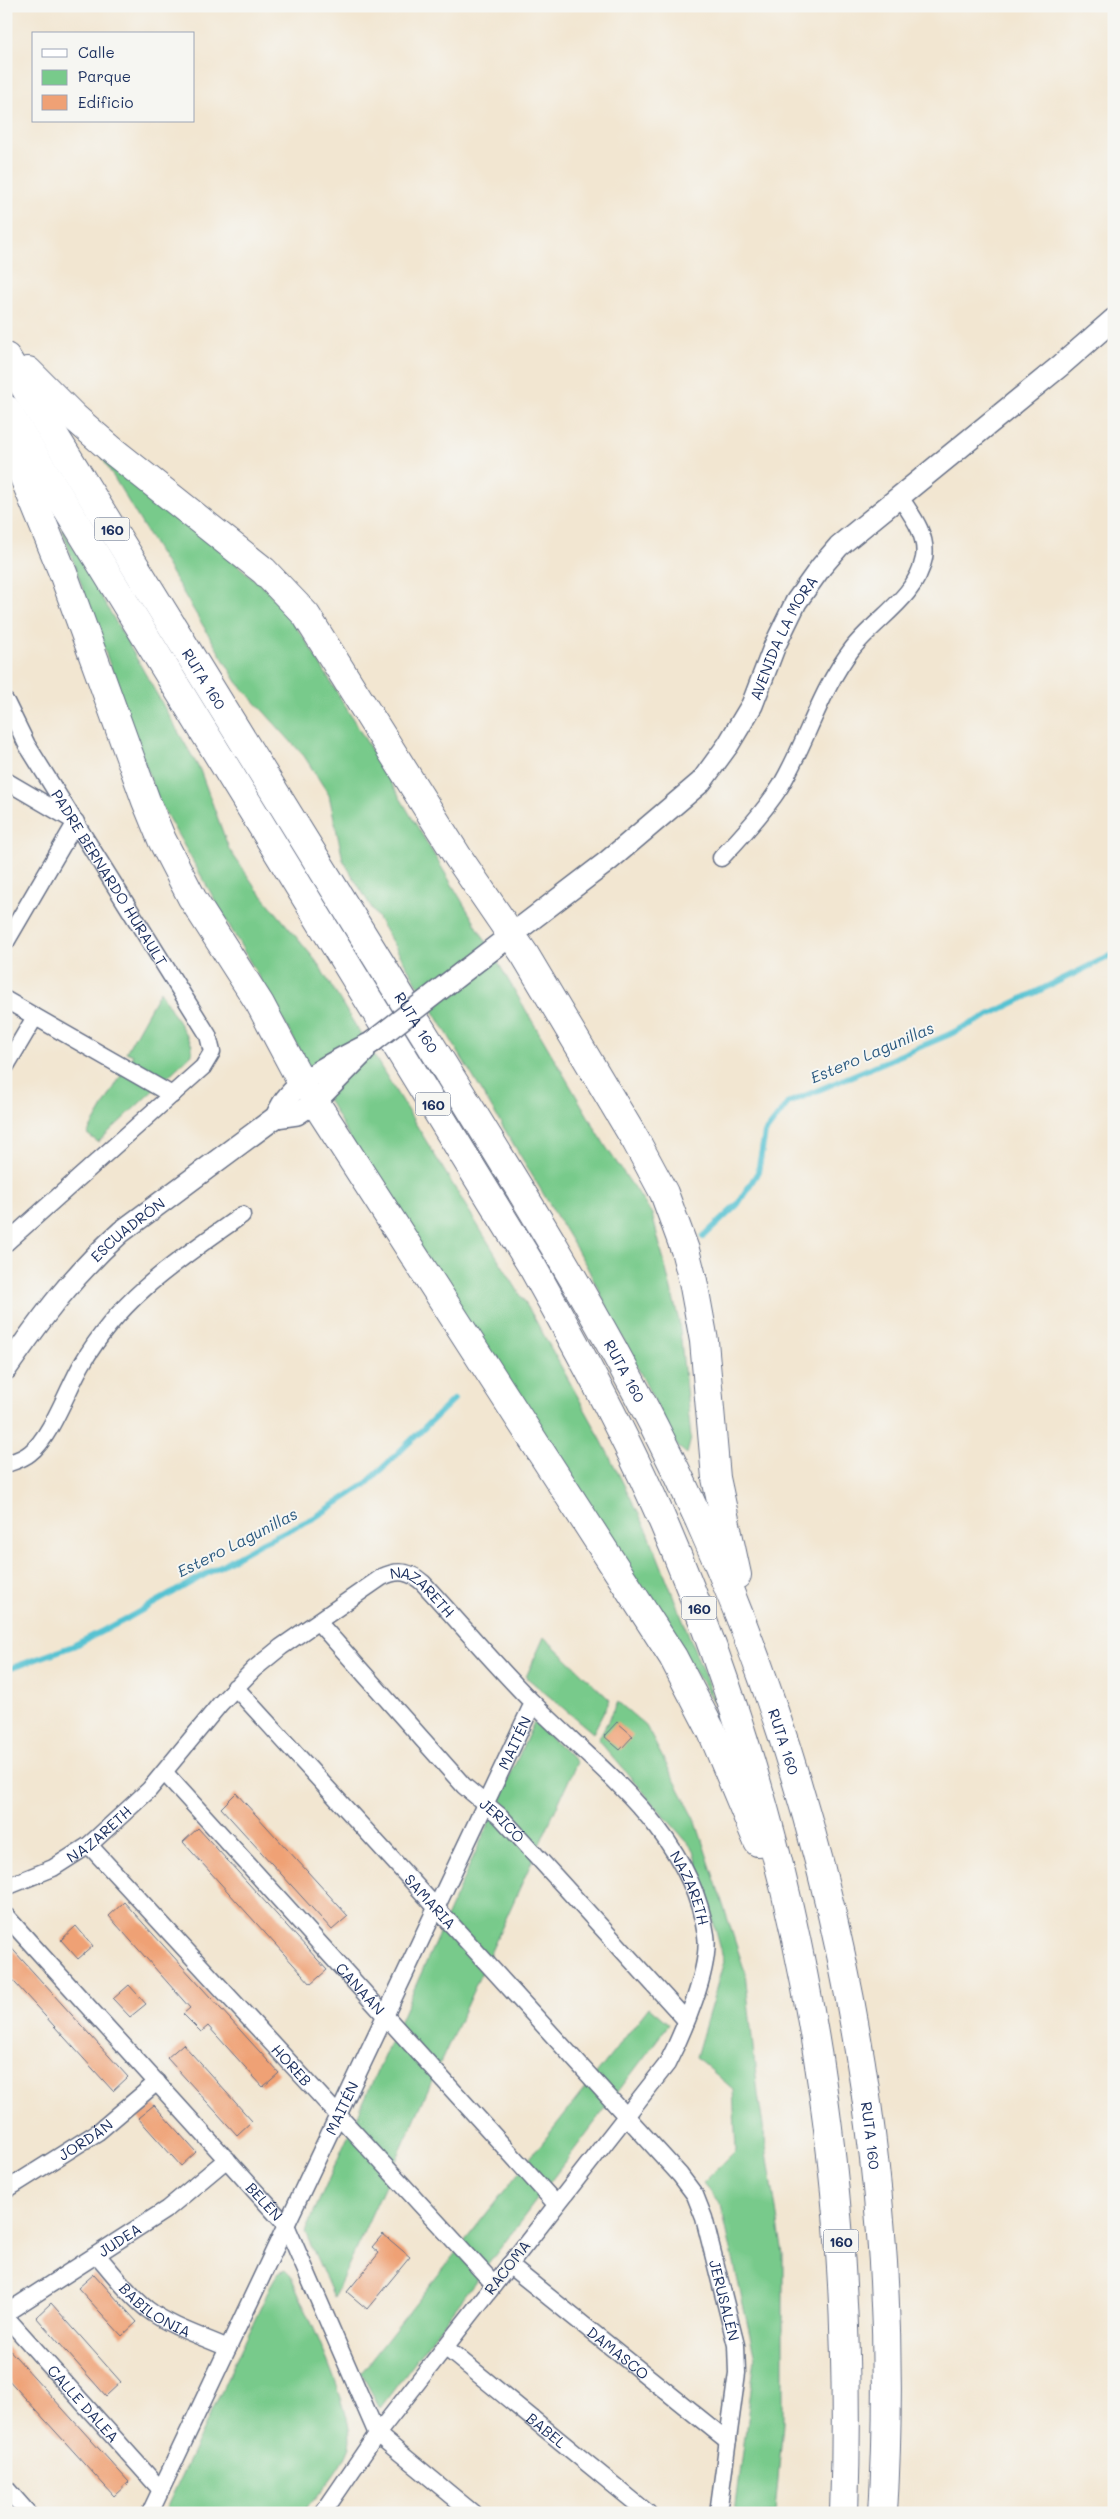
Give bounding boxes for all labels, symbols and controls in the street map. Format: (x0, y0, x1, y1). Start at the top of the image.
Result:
legend (32, 32, 195, 122)
text: Calle (78, 42, 115, 62)
text: Parque (78, 66, 131, 86)
text: Edificio (78, 92, 134, 112)
road number: 160 (94, 518, 130, 540)
street label: AVENIDA LA MORA (745, 571, 822, 703)
street label: RUTA 160 (178, 645, 231, 713)
street label: PADRE BERNARDO HURAULT (47, 785, 172, 969)
street label: RUTA 160 (390, 988, 443, 1057)
water label: Estero Lagunillas (807, 1016, 937, 1088)
road number: 160 (416, 1092, 450, 1116)
street label: ESCUADRÓN (86, 1193, 169, 1266)
street label: RUTA 160 (600, 1336, 650, 1406)
water label: Estero Lagunillas (173, 1502, 301, 1581)
street label: NAZARETH (388, 1562, 459, 1622)
road number: 160 (682, 1596, 716, 1620)
street label: RUTA 160 (764, 1706, 804, 1777)
street label: MAITÉN (493, 1713, 535, 1773)
street label: JERICÓ (476, 1793, 529, 1847)
street label: NAZARETH (63, 1801, 136, 1867)
street label: NAZARETH (666, 1847, 714, 1927)
street label: SAMARIA (400, 1869, 461, 1933)
street label: CANAÁN (332, 1958, 389, 2019)
street label: HOREB (267, 2040, 316, 2090)
street label: MAITÉN (320, 2078, 363, 2138)
street label: RUTA 160 (857, 2100, 885, 2170)
street label: JORDÁN (54, 2114, 117, 2165)
street label: BELÉN (242, 2178, 287, 2225)
street label: JUDEA (94, 2218, 145, 2261)
road number: 160 (824, 2230, 858, 2252)
street label: RACOMA (479, 2236, 535, 2298)
street label: JERUSALÉN (705, 2258, 745, 2343)
street label: BABILONIA (115, 2278, 194, 2342)
street label: DAMASCO (583, 2322, 653, 2384)
street label: CALLE DALEA (43, 2360, 124, 2447)
street label: BABEL (522, 2408, 570, 2452)

